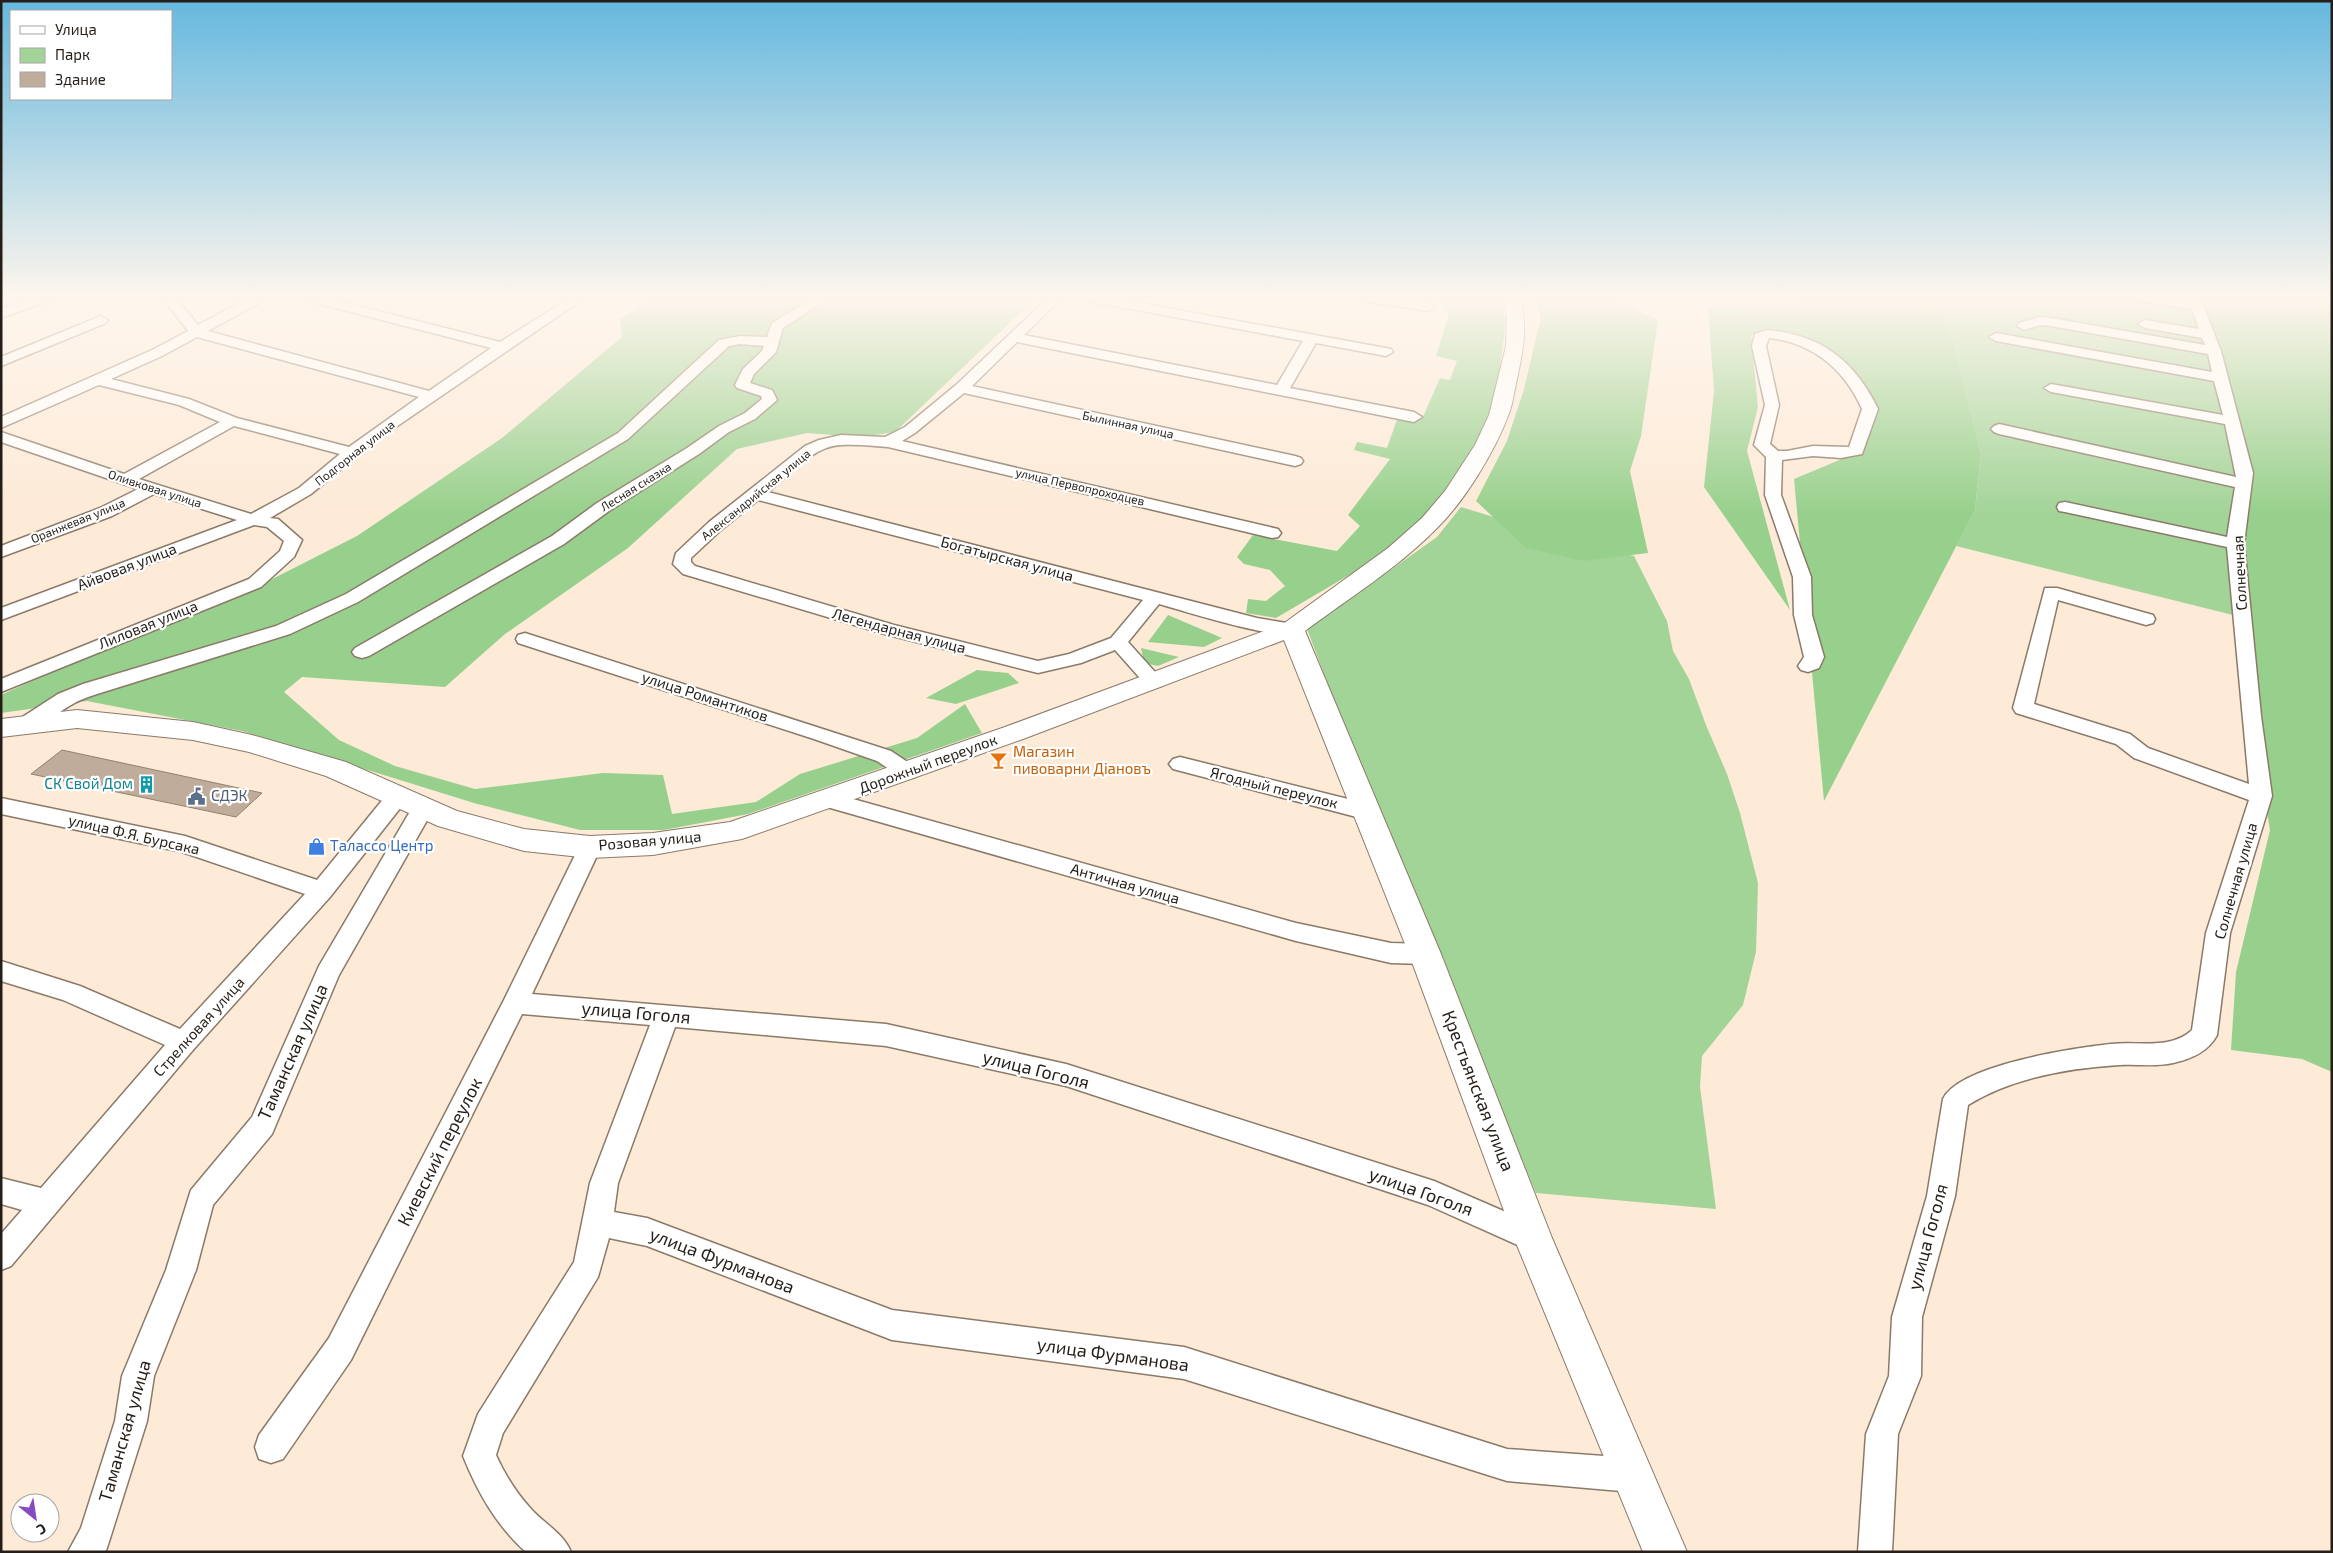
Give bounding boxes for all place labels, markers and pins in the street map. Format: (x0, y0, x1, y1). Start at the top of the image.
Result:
place label: Магазин пивоварни Дiановъ (1013, 742, 1151, 777)
bar icon: Магазин пивоварни Дiановъ (989, 751, 1009, 771)
place label: СК Свой Дом (44, 774, 133, 792)
building icon: СК Свой Дом (137, 774, 157, 794)
public building icon: СДЭК (187, 786, 207, 806)
place label: СДЭК (211, 786, 248, 804)
shop icon: Талассо Центр (306, 836, 326, 856)
place label: Талассо Центр (330, 836, 433, 854)

